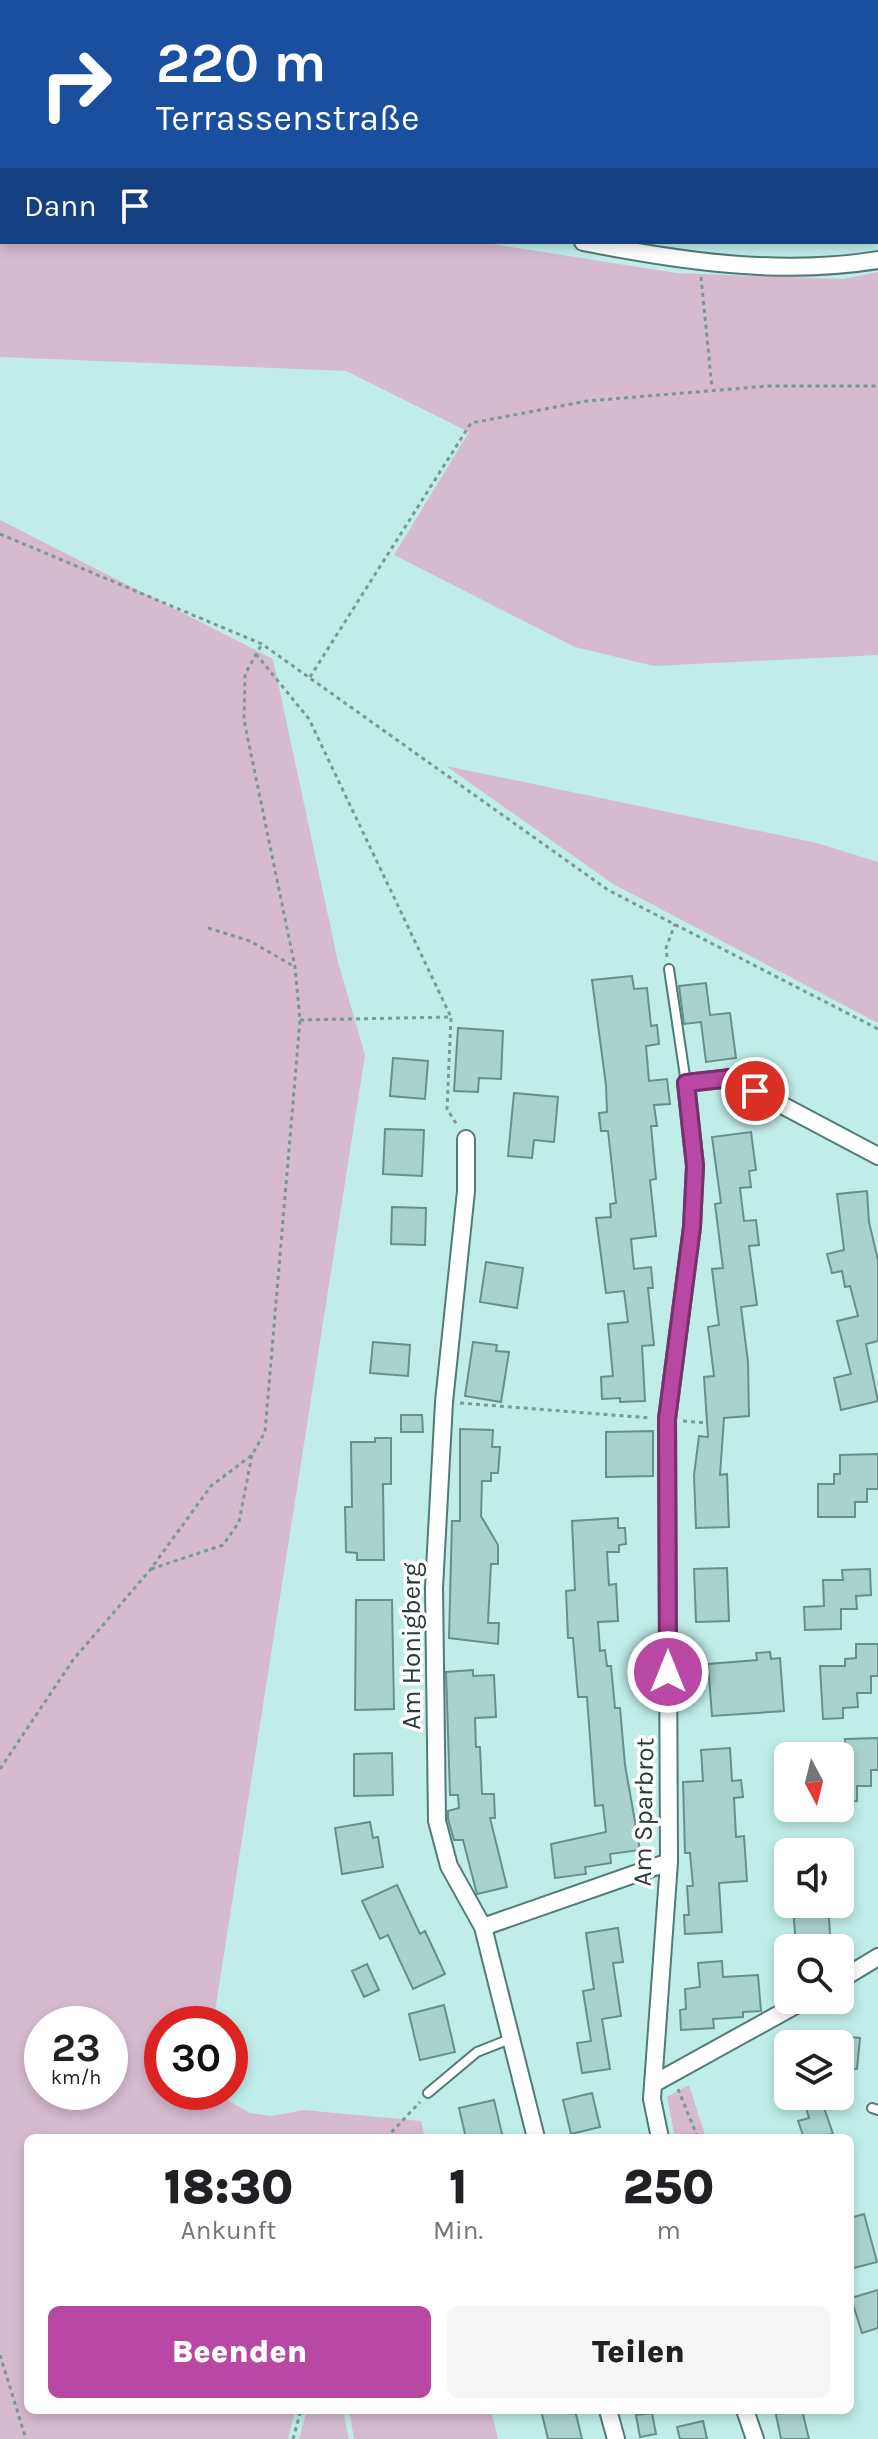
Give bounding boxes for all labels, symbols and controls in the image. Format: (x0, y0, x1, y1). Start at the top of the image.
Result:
text: 220 m (156, 30, 327, 95)
icon: right (24, 32, 128, 136)
text: Terrassenstraße (156, 97, 420, 139)
icon: arrive (113, 184, 157, 228)
text: Dann (24, 188, 97, 224)
pin (721, 1057, 789, 1125)
icon: arrive (733, 1069, 777, 1113)
street label: Am Honigberg (396, 1562, 427, 1730)
position arrow (626, 1630, 710, 1714)
street label: Am Sparbrot (627, 1737, 660, 1887)
north arrow (774, 1742, 854, 1822)
map controls (774, 1742, 854, 2110)
button: sound (774, 1838, 854, 1918)
button: search (774, 1934, 854, 2014)
speed limit sign: 30 (144, 2006, 248, 2110)
text: 23 (51, 2024, 101, 2071)
button: layers (774, 2030, 854, 2110)
text: km/h (51, 2066, 101, 2089)
text: 18:30 (164, 2159, 293, 2215)
text: 1 (449, 2159, 467, 2215)
text: 250 (623, 2159, 714, 2215)
text: Ankunft (181, 2215, 276, 2246)
text: Min. (433, 2215, 483, 2246)
text: m (656, 2215, 681, 2246)
button: Beenden (48, 2306, 431, 2398)
button: Teilen (447, 2306, 830, 2398)

